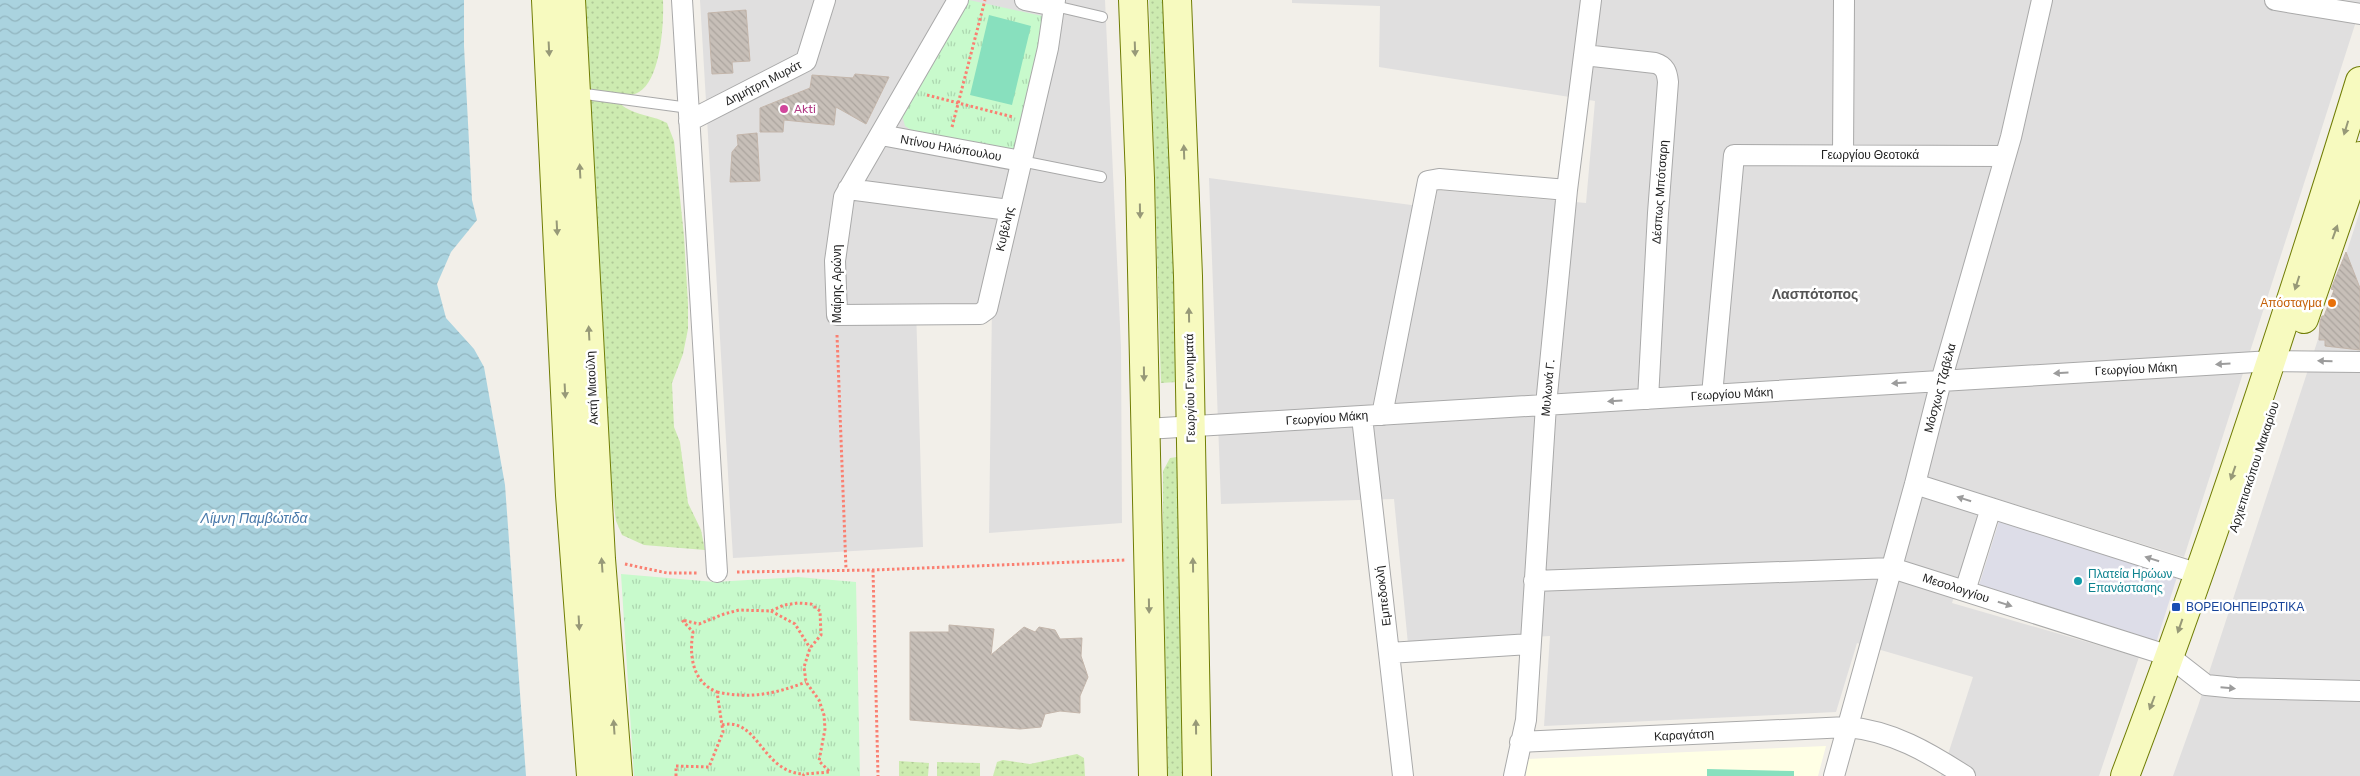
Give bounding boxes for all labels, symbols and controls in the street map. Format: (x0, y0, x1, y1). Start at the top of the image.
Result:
one-way arrow (545, 41, 553, 57)
one-way arrow (1131, 41, 1139, 57)
street label: Δημήτρη Μυράτ (722, 57, 804, 108)
place label: Akti (794, 102, 816, 116)
marker: Akti (778, 103, 790, 115)
one-way arrow (2341, 121, 2349, 136)
street label: Ντίνου Ηλιόπουλου (899, 132, 1003, 164)
street label: Δέσπως Μπότσαρη (1649, 140, 1671, 244)
one-way arrow (1179, 144, 1187, 160)
street label: Γεωργίου Θεοτοκά (1821, 148, 1919, 162)
one-way arrow (576, 163, 584, 179)
one-way arrow (1137, 203, 1145, 219)
street label: Κυβέλης (993, 205, 1017, 253)
one-way arrow (554, 221, 562, 237)
one-way arrow (2331, 224, 2339, 239)
street label: Μαίρης Αρώνη (830, 245, 844, 323)
one-way arrow (2292, 276, 2300, 291)
district label: Λασπότοπος (1772, 286, 1858, 303)
place label: Απόσταγμα (2260, 296, 2322, 310)
marker: Απόσταγμα (2326, 297, 2338, 309)
one-way arrow (1185, 307, 1193, 323)
one-way arrow (584, 325, 592, 341)
street label: Γεωργίου Γεννηματά (1182, 333, 1198, 443)
street label: Μόσχως Τζαβέλα (1921, 342, 1959, 434)
street label: Ακτή Μιαούλη (583, 351, 601, 425)
one-way arrow (2317, 357, 2333, 365)
street label: Μυλωνά Γ. (1539, 359, 1557, 417)
street label: Γεωργίου Μάκη (2094, 360, 2178, 378)
one-way arrow (2215, 360, 2231, 368)
one-way arrow (1140, 366, 1148, 382)
one-way arrow (2053, 370, 2069, 378)
one-way arrow (1891, 380, 1907, 388)
one-way arrow (562, 383, 570, 399)
street label: Γεωργίου Μάκη (1690, 385, 1774, 403)
one-way arrow (1606, 397, 1622, 405)
street label: Αρχιεπισκόπου Μακαρίου (2226, 400, 2282, 534)
street label: Γεωργίου Μάκη (1285, 408, 1369, 428)
one-way arrow (2229, 466, 2237, 481)
one-way arrow (1956, 495, 1971, 503)
water label: Λίμνη Παμβώτιδα (200, 510, 308, 527)
one-way arrow (2145, 555, 2160, 562)
one-way arrow (597, 557, 605, 573)
one-way arrow (1189, 557, 1197, 573)
street label: Εμπεδοκλή (1372, 565, 1394, 627)
place label: Πλατεία Ηρώων Επανάστασης (2088, 567, 2172, 595)
street label: Μεσολογγίου (1921, 571, 1991, 605)
marker: Πλατεία Ηρώων Επανάστασης (2072, 575, 2084, 587)
one-way arrow (1146, 598, 1154, 614)
one-way arrow (1998, 600, 2013, 608)
place label: ΒΟΡΕΙΟΗΠΕΙΡΩΤΙΚΑ (2186, 600, 2304, 614)
marker: ΒΟΡΕΙΟΗΠΕΙΡΩΤΙΚΑ (2170, 601, 2182, 613)
one-way arrow (575, 615, 583, 631)
one-way arrow (2176, 619, 2184, 634)
one-way arrow (2220, 684, 2236, 692)
one-way arrow (2148, 696, 2156, 711)
one-way arrow (610, 719, 618, 735)
one-way arrow (1192, 719, 1200, 735)
street label: Καραγάτση (1654, 726, 1714, 744)

